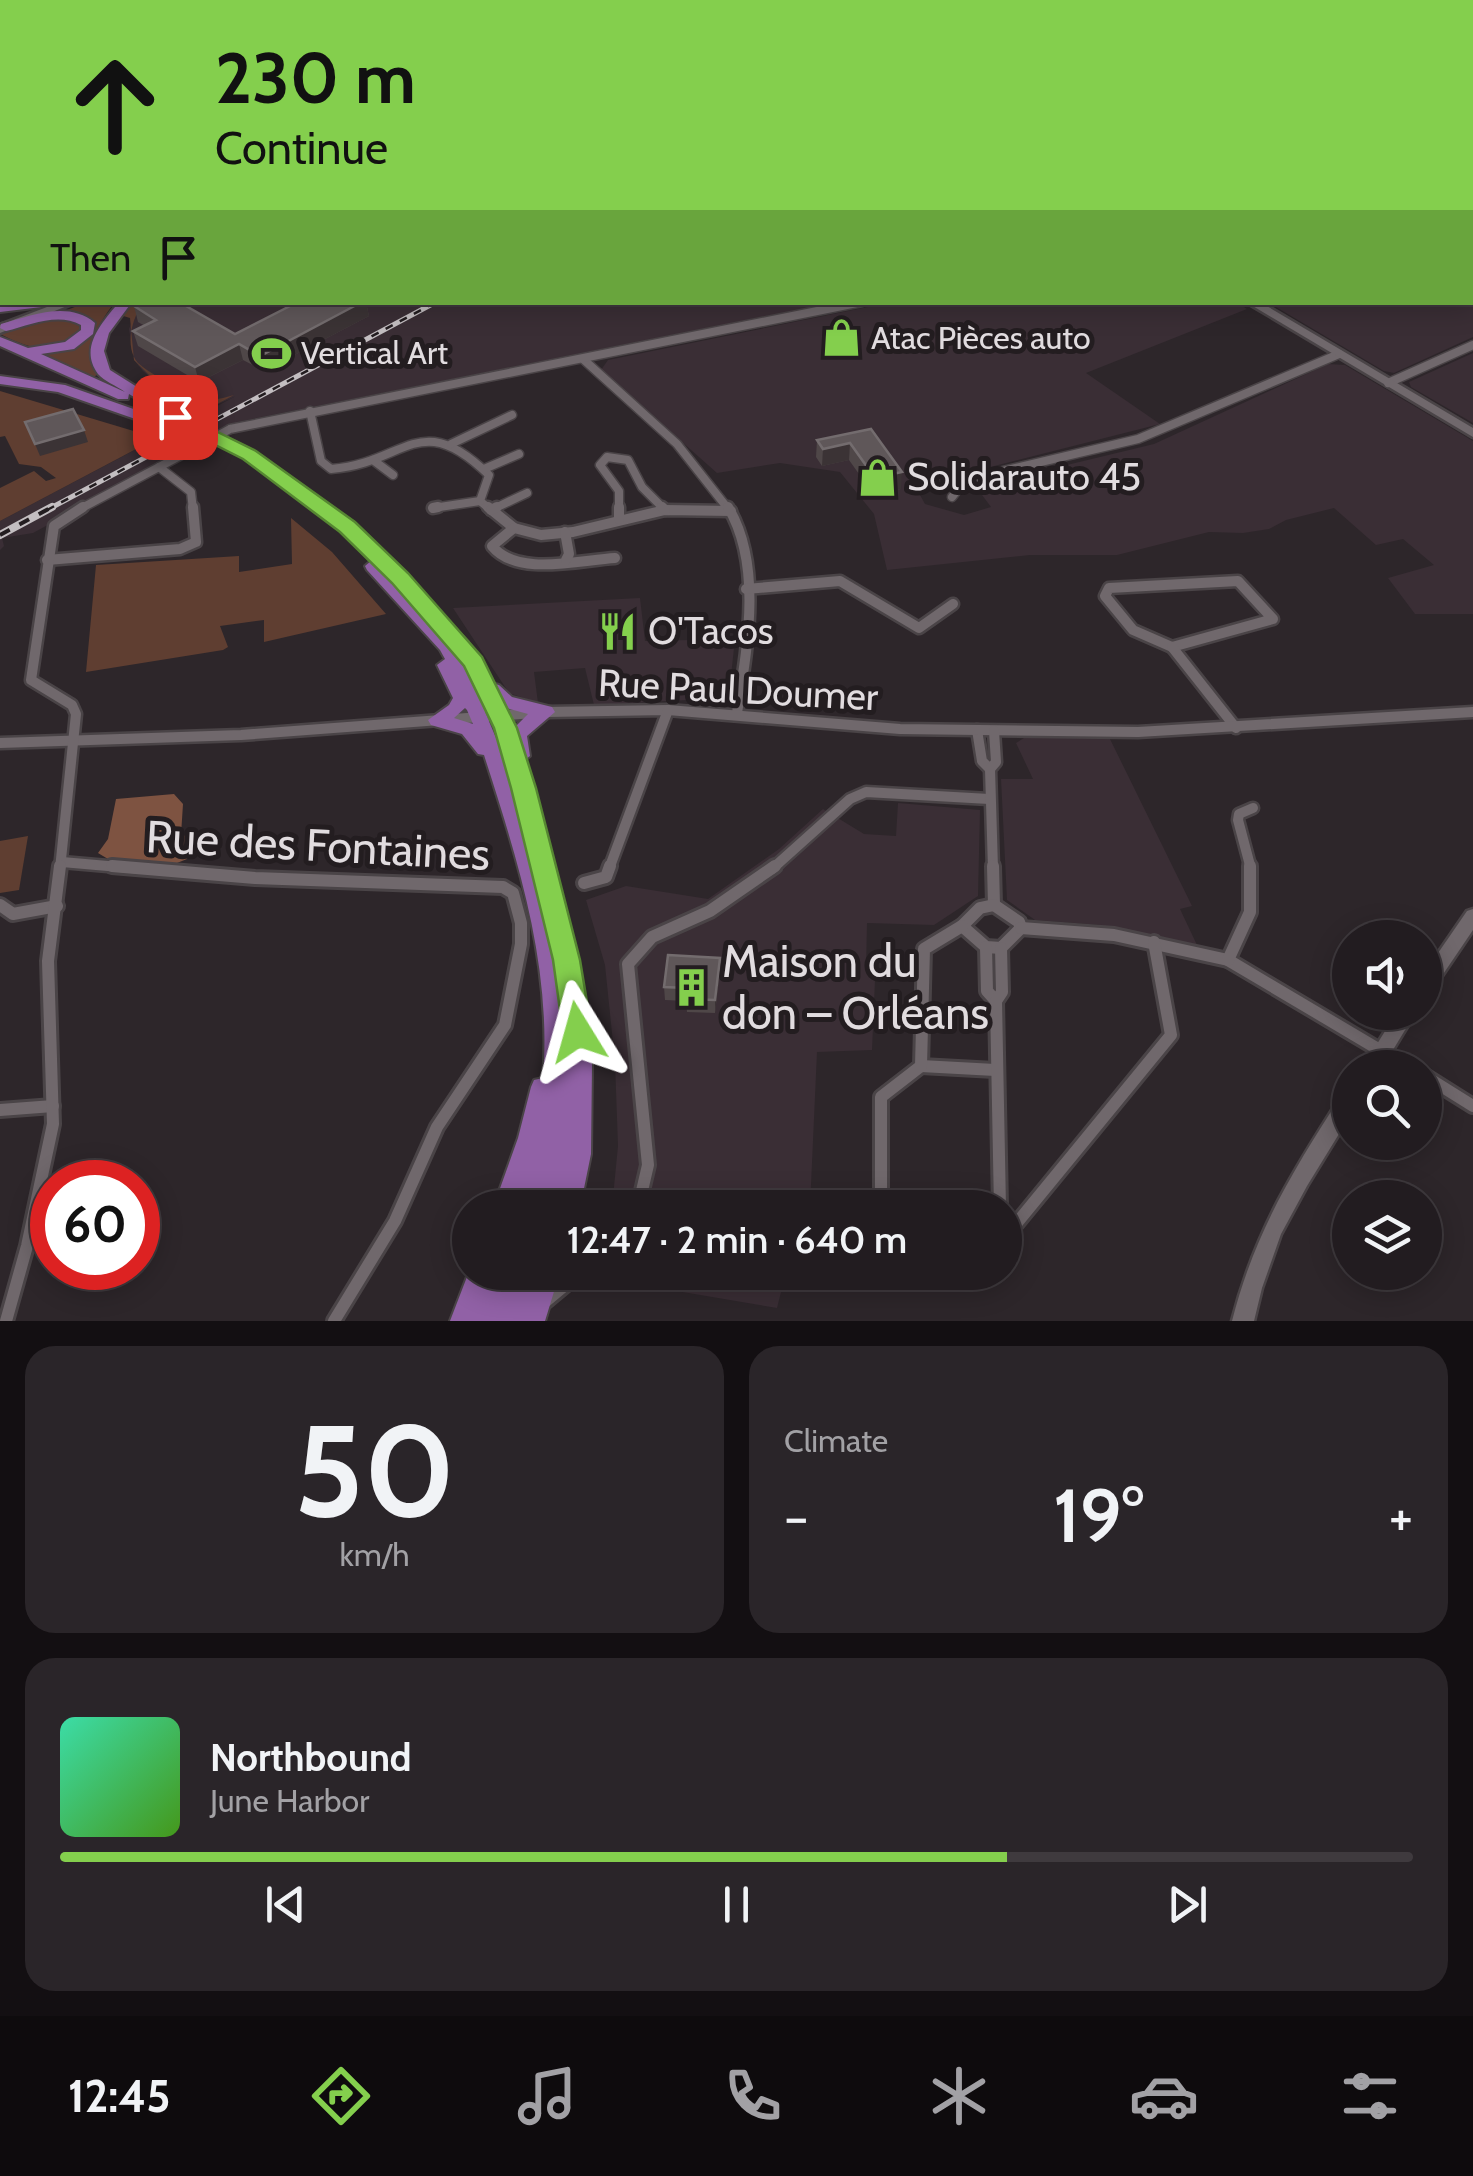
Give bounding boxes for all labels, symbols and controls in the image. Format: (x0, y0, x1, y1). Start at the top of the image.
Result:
text: 230 m (215, 35, 416, 121)
icon: ahead (50, 40, 180, 170)
text: Continue (215, 121, 388, 175)
icon: arrive (151, 230, 206, 285)
text: Then (50, 234, 131, 281)
shop icon: Atac Pièces auto (820, 317, 862, 359)
place label: Atac Pièces auto (871, 318, 1091, 357)
sports icon: Vertical Art (250, 332, 292, 374)
place label: Vertical Art (301, 333, 448, 372)
pin (133, 375, 218, 460)
icon: arrive (148, 390, 203, 445)
place label: Solidarauto 45 (907, 453, 1141, 500)
shop icon: Solidarauto 45 (856, 456, 898, 498)
place label: O'Tacos (648, 607, 774, 654)
restaurant icon: O'Tacos (597, 610, 639, 652)
street label: Rue Paul Doumer (597, 659, 879, 720)
street label: Rue des Fontaines (145, 809, 491, 881)
map controls (1332, 920, 1442, 1290)
button: sound (1332, 920, 1442, 1030)
place label: Maison du don – Orléans (722, 934, 989, 1040)
building icon: Maison du don – Orléans (671, 966, 713, 1008)
position arrow (526, 980, 630, 1084)
button: search (1332, 1050, 1442, 1160)
speed limit sign: 60 (30, 1160, 160, 1290)
button: layers (1332, 1180, 1442, 1290)
text: 12:47 · 2 min · 640 m (567, 1216, 907, 1263)
text: 50 (294, 1391, 455, 1549)
text: Climate (784, 1421, 888, 1460)
text: 19° (1053, 1470, 1144, 1561)
text: − (784, 1483, 808, 1550)
text: + (1389, 1483, 1413, 1550)
text: km/h (339, 1535, 410, 1574)
text: Northbound (210, 1734, 412, 1781)
text: June Harbor (210, 1781, 369, 1820)
icon: previous (258, 1877, 313, 1932)
icon: pause (709, 1877, 764, 1932)
icon: next (1160, 1877, 1215, 1932)
icon: directions (306, 2061, 376, 2131)
icon: music (512, 2061, 582, 2131)
icon: phone (718, 2061, 788, 2131)
icon: climate (924, 2061, 994, 2131)
icon: car (1129, 2061, 1199, 2131)
icon: filters (1335, 2061, 1405, 2131)
text: 12:45 (68, 2069, 170, 2123)

